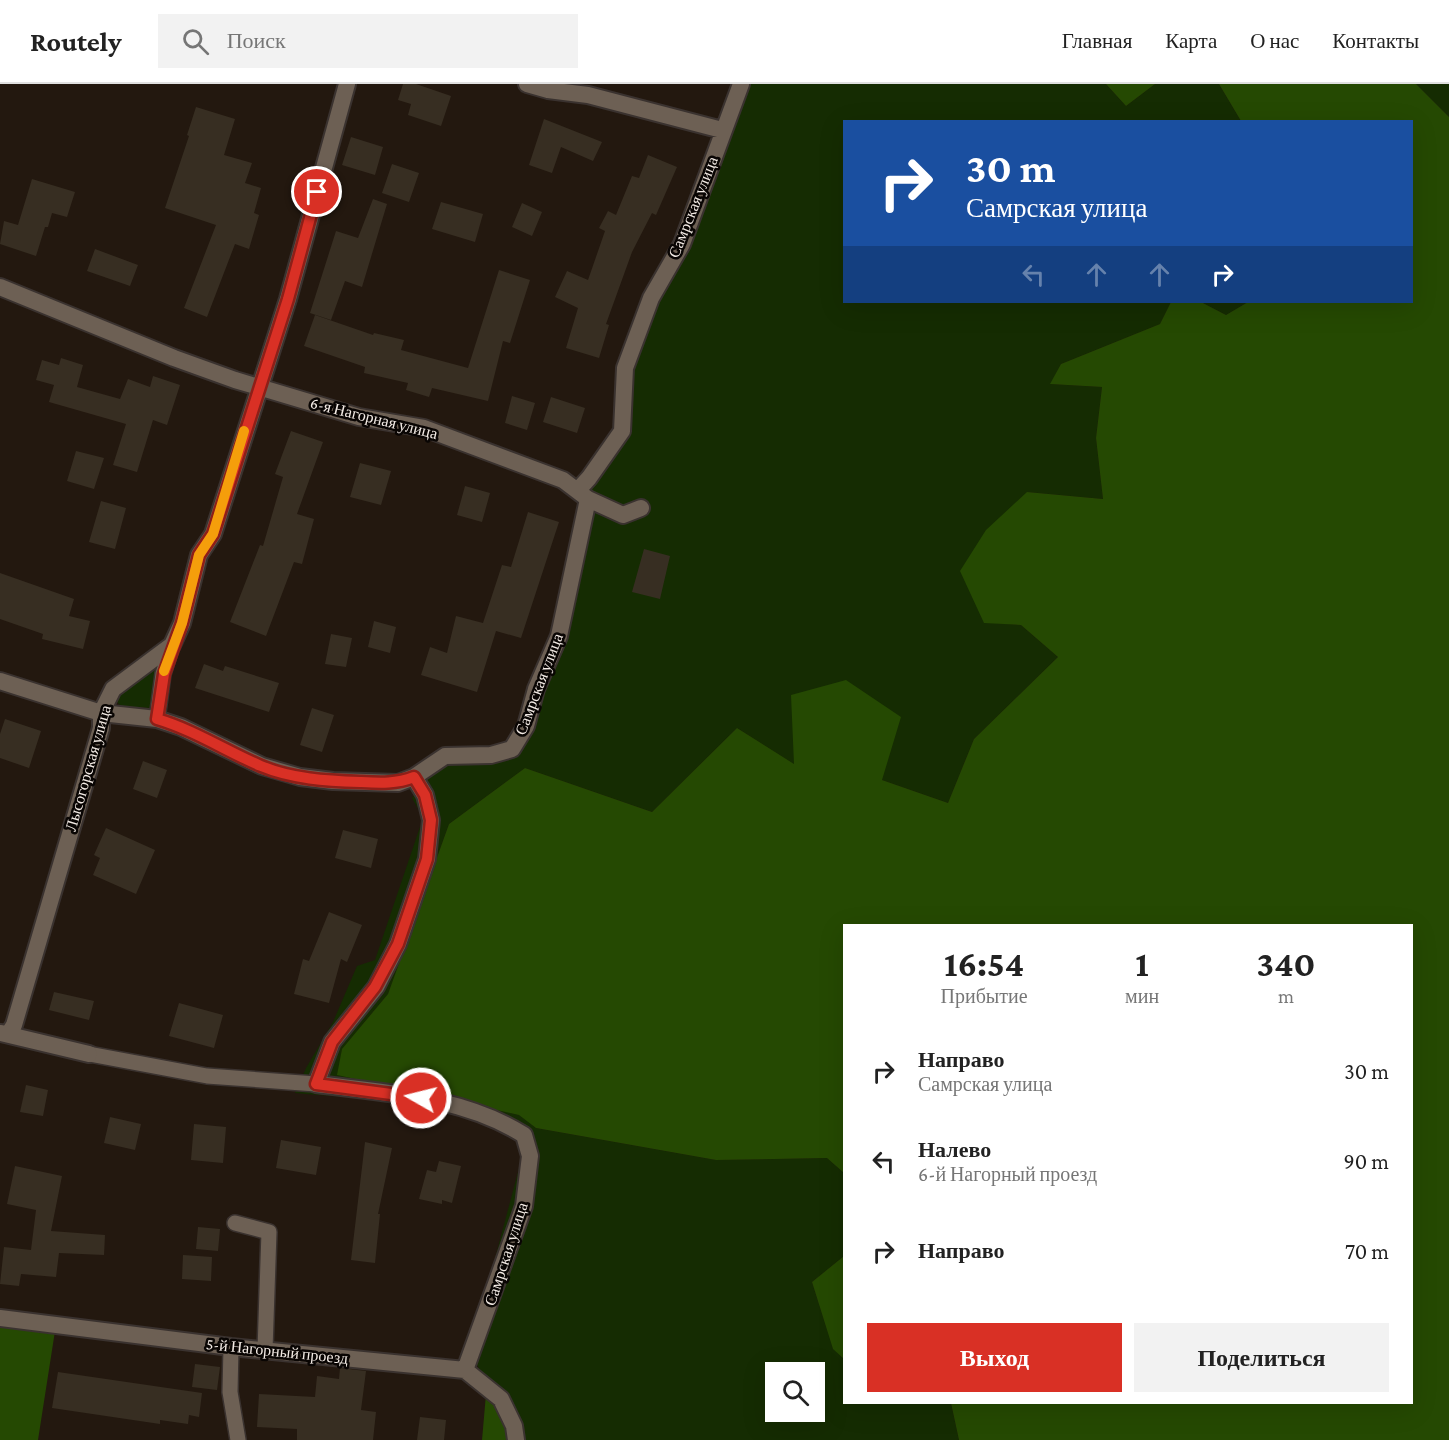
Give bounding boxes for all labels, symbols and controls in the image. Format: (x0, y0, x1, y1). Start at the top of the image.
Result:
search box (158, 14, 578, 68)
icon: search (179, 25, 212, 58)
text: Routely (30, 26, 122, 57)
text: Поиск (227, 28, 286, 53)
text: Главная (1062, 29, 1132, 53)
text: Карта (1165, 29, 1217, 53)
text: О нас (1250, 29, 1299, 53)
text: Контакты (1332, 29, 1419, 53)
icon: right (867, 144, 945, 222)
text: 30 m (966, 144, 1056, 191)
street label: Самрская улица (665, 154, 722, 260)
pin (291, 166, 342, 217)
icon: arrive (300, 175, 333, 208)
text: Самрская улица (966, 193, 1147, 223)
icon: left (1017, 258, 1050, 291)
icon: ahead (1080, 258, 1113, 291)
icon: ahead (1143, 258, 1176, 291)
icon: right (1206, 258, 1239, 291)
street label: 6-я Нагорная улица (308, 394, 439, 443)
street label: Самрская улица (512, 631, 567, 738)
street label: Лысогорская улица (62, 703, 115, 833)
text: 16:54 (944, 944, 1024, 984)
text: 1 (1135, 944, 1149, 984)
text: 340 (1257, 944, 1315, 984)
text: Прибытие (940, 985, 1028, 1007)
text: мин (1125, 985, 1159, 1007)
text: m (1278, 985, 1294, 1007)
text: Направо (918, 1047, 1004, 1072)
icon: right (867, 1055, 900, 1088)
text: 30 m (1344, 1059, 1389, 1084)
position arrow (389, 1066, 453, 1130)
text: Самрская улица (918, 1073, 1052, 1095)
text: Налево (918, 1137, 991, 1162)
icon: left (867, 1145, 900, 1178)
text: 90 m (1344, 1149, 1389, 1174)
text: 6-й Нагорный проезд (918, 1163, 1097, 1185)
street label: Самрская улица (481, 1200, 532, 1308)
icon: right (867, 1235, 900, 1268)
text: Направо (918, 1238, 1004, 1263)
text: 70 m (1345, 1239, 1389, 1264)
button: Выход (867, 1323, 1122, 1392)
button: Поделиться (1134, 1323, 1389, 1392)
street label: 5-й Нагорный проезд (205, 1335, 349, 1368)
map controls (765, 1362, 825, 1422)
button: search (765, 1362, 825, 1422)

